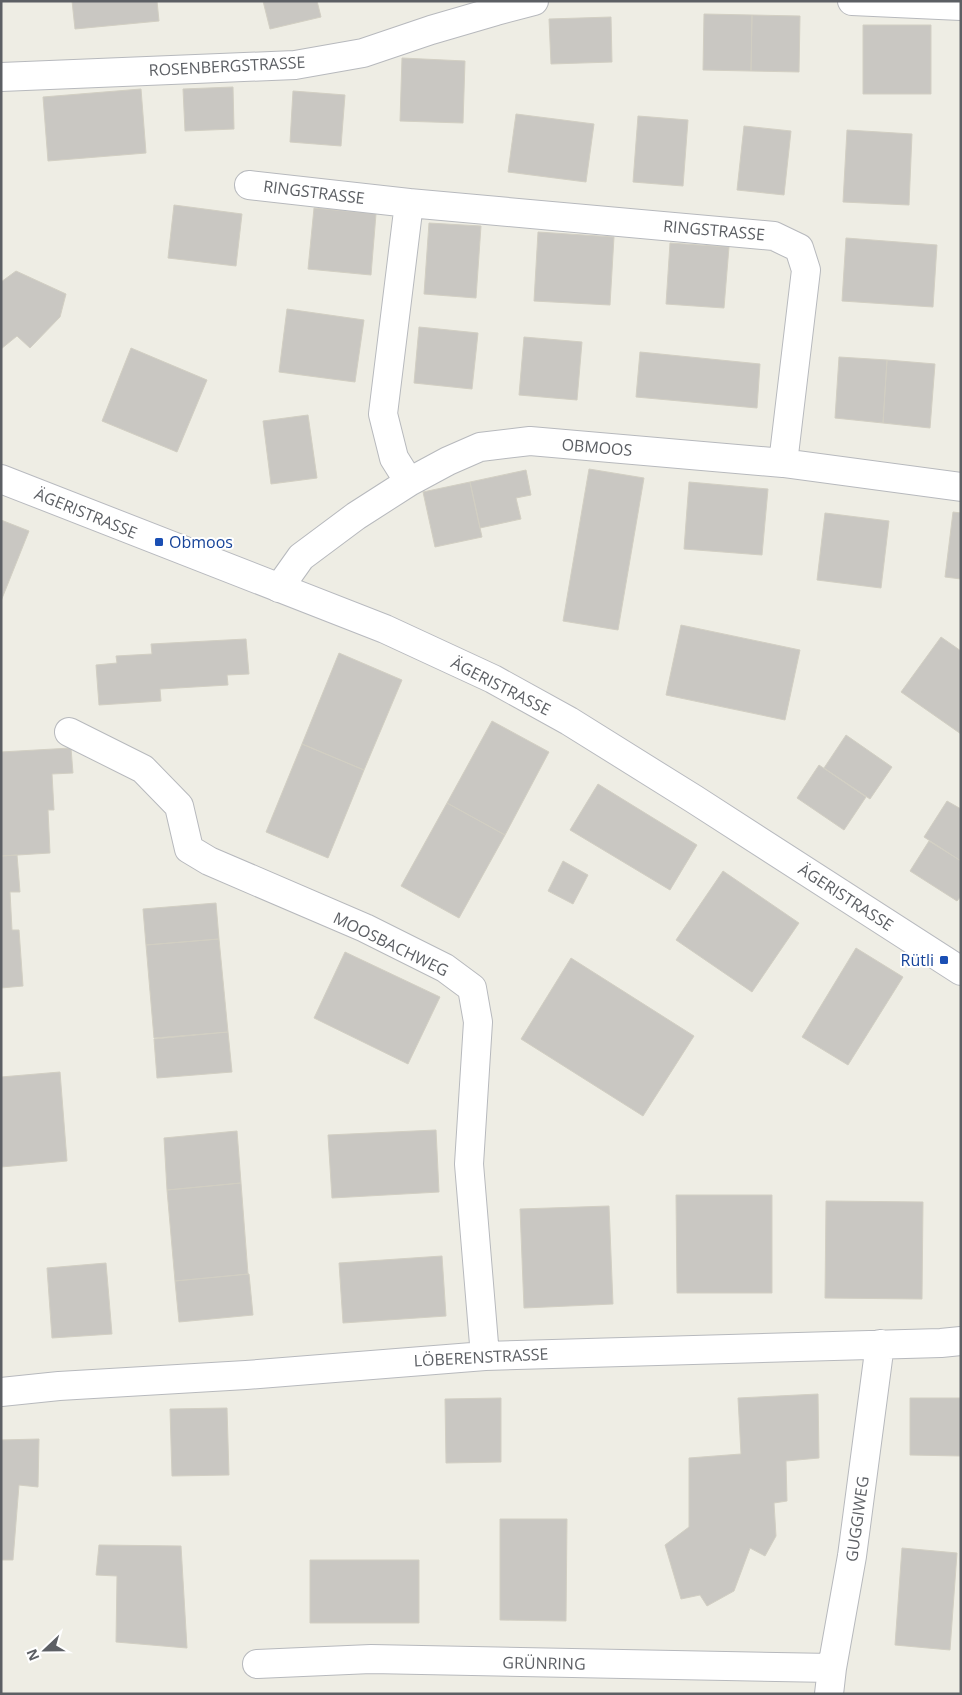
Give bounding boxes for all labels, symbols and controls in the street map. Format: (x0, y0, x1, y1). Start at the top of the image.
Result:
street label: ROSENBERGSTRASSE (148, 51, 306, 81)
street label: RINGSTRASSE (262, 175, 366, 209)
street label: RINGSTRASSE (662, 215, 766, 245)
street label: OBMOOS (561, 433, 633, 461)
street label: ÄGERISTRASSE (31, 482, 141, 544)
place label: Obmoos (169, 531, 233, 553)
marker: Obmoos (153, 536, 165, 548)
street label: ÄGERISTRASSE (447, 651, 555, 721)
street label: ÄGERISTRASSE (794, 858, 898, 936)
street label: MOOSBACHWEG (330, 907, 452, 981)
place label: Rütli (901, 949, 934, 971)
marker: Rütli (938, 954, 950, 966)
street label: LÖBERENSTRASSE (413, 1342, 549, 1372)
street label: GUGGIWEG (840, 1475, 874, 1563)
north arrow (20, 1625, 70, 1675)
text: N (22, 1646, 43, 1664)
street label: GRÜNRING (502, 1651, 586, 1675)

